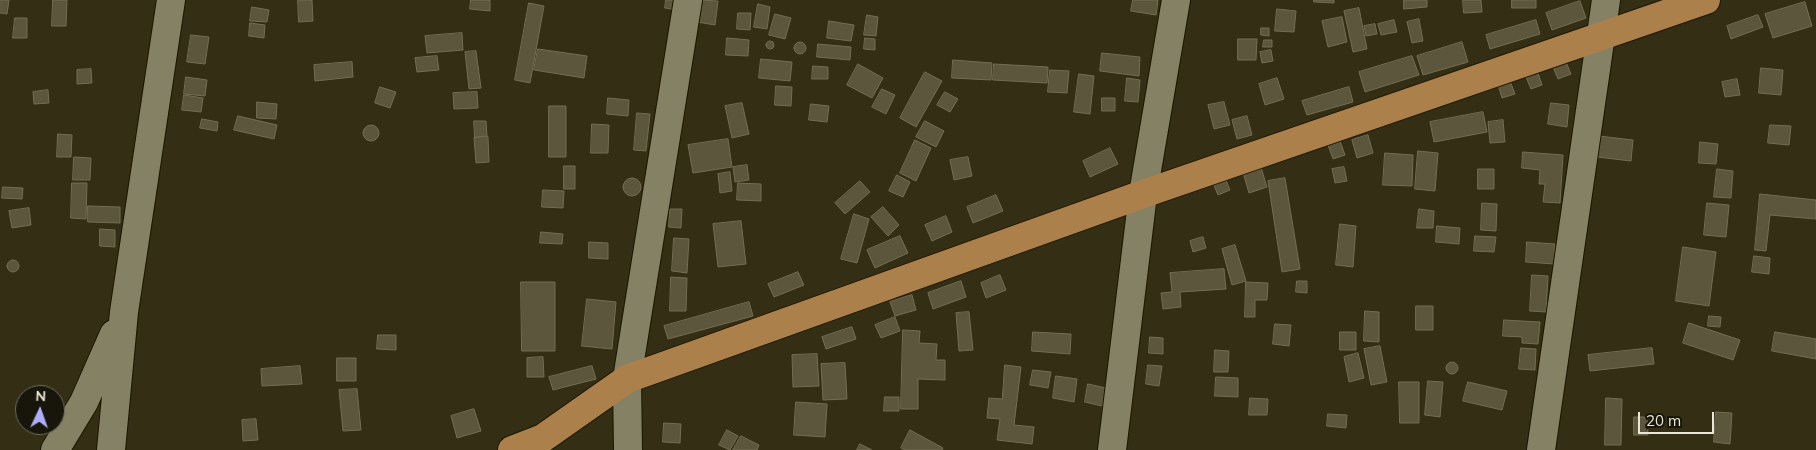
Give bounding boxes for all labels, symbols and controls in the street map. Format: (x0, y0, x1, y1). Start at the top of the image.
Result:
north arrow (15, 385, 65, 435)
text: N (35, 387, 46, 405)
scale bar (1641, 402, 1717, 434)
text: 20 m (1646, 411, 1681, 430)

